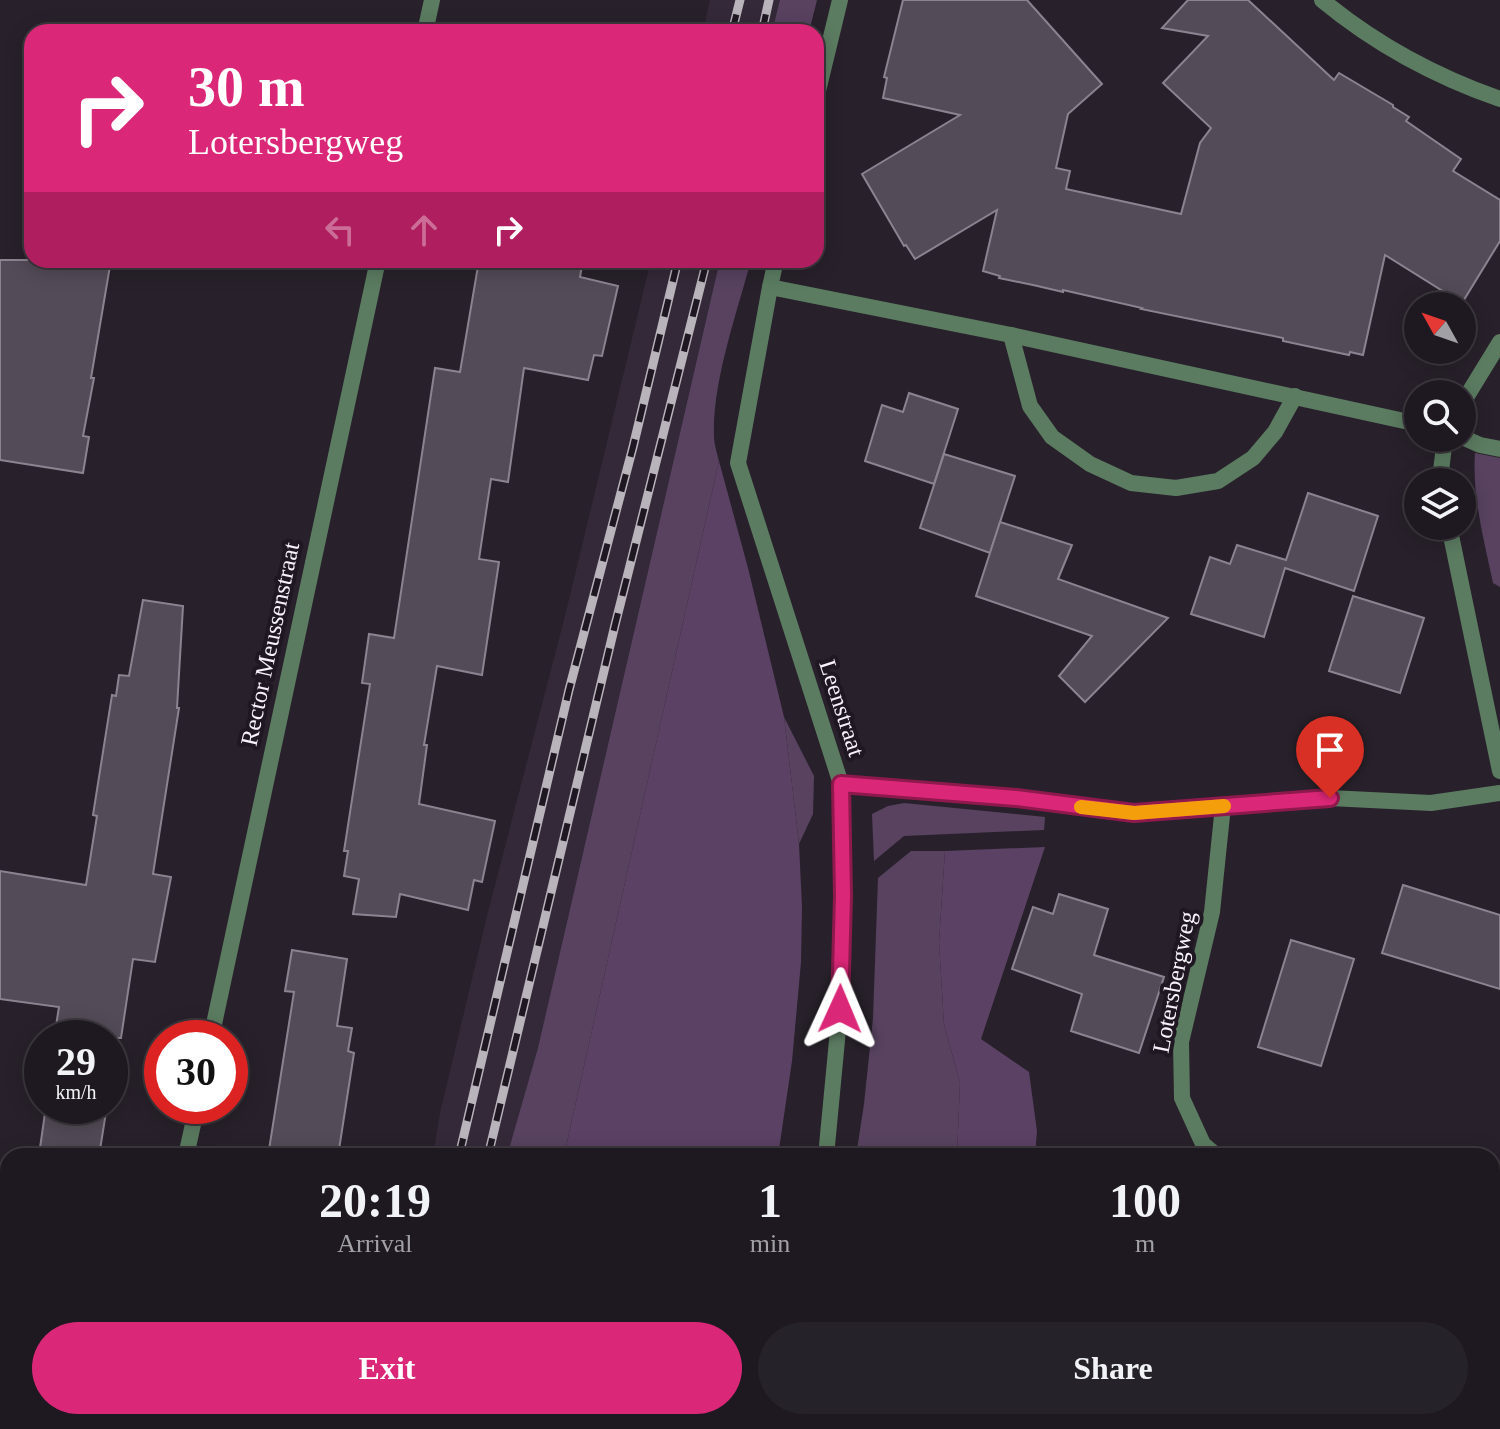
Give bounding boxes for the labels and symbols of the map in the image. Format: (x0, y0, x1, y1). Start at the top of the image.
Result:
north arrow (1404, 292, 1476, 364)
street label: Rector Meussenstraat (236, 540, 304, 748)
street label: Leenstraat (814, 656, 870, 760)
pin (1296, 716, 1364, 798)
street label: Lotersbergweg (1148, 909, 1200, 1055)
position arrow (798, 967, 882, 1051)
speed limit sign: 30 (144, 1020, 248, 1124)

